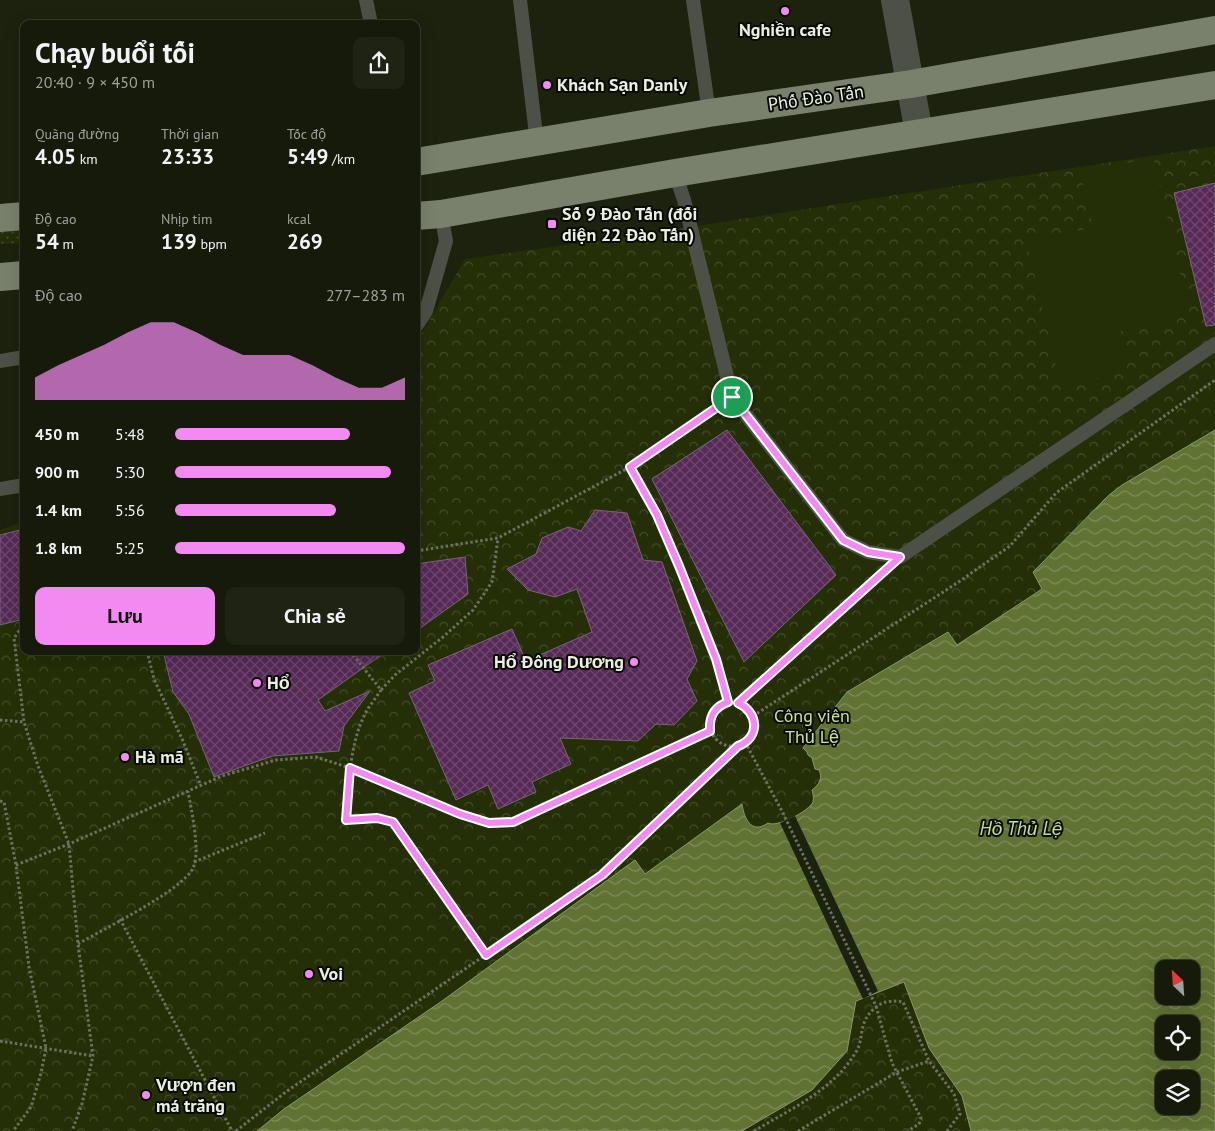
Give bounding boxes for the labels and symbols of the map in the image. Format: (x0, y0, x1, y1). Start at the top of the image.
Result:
marker: Nghiền cafe (779, 5, 791, 17)
place label: Nghiền cafe (739, 18, 831, 41)
place label: Khách Sạn Danly (557, 73, 688, 96)
marker: Khách Sạn Danly (541, 79, 553, 91)
street label: Phố Đào Tấn (767, 79, 865, 116)
place label: Số 9 Đào Tấn (đối diện 22 Đào Tấn) (562, 202, 697, 246)
marker: Số 9 Đào Tấn (đối diện 22 Đào Tấn) (546, 218, 558, 230)
pin (711, 376, 753, 418)
place label: Hổ Đông Dương (494, 650, 624, 673)
marker: Hổ Đông Dương (628, 656, 640, 668)
place label: Hổ (267, 671, 290, 694)
marker: Hổ (251, 677, 263, 689)
park label: Công viên Thủ Lệ (774, 704, 850, 748)
place label: Hà mã (135, 745, 184, 768)
marker: Hà mã (119, 751, 131, 763)
water label: Hồ Thủ Lệ (980, 816, 1062, 840)
north arrow (1155, 960, 1200, 1005)
place label: Voi (318, 962, 343, 985)
marker: Voi (303, 968, 315, 980)
place label: Vượn đen má trắng (155, 1073, 236, 1117)
marker: Vượn đen má trắng (140, 1089, 152, 1101)

